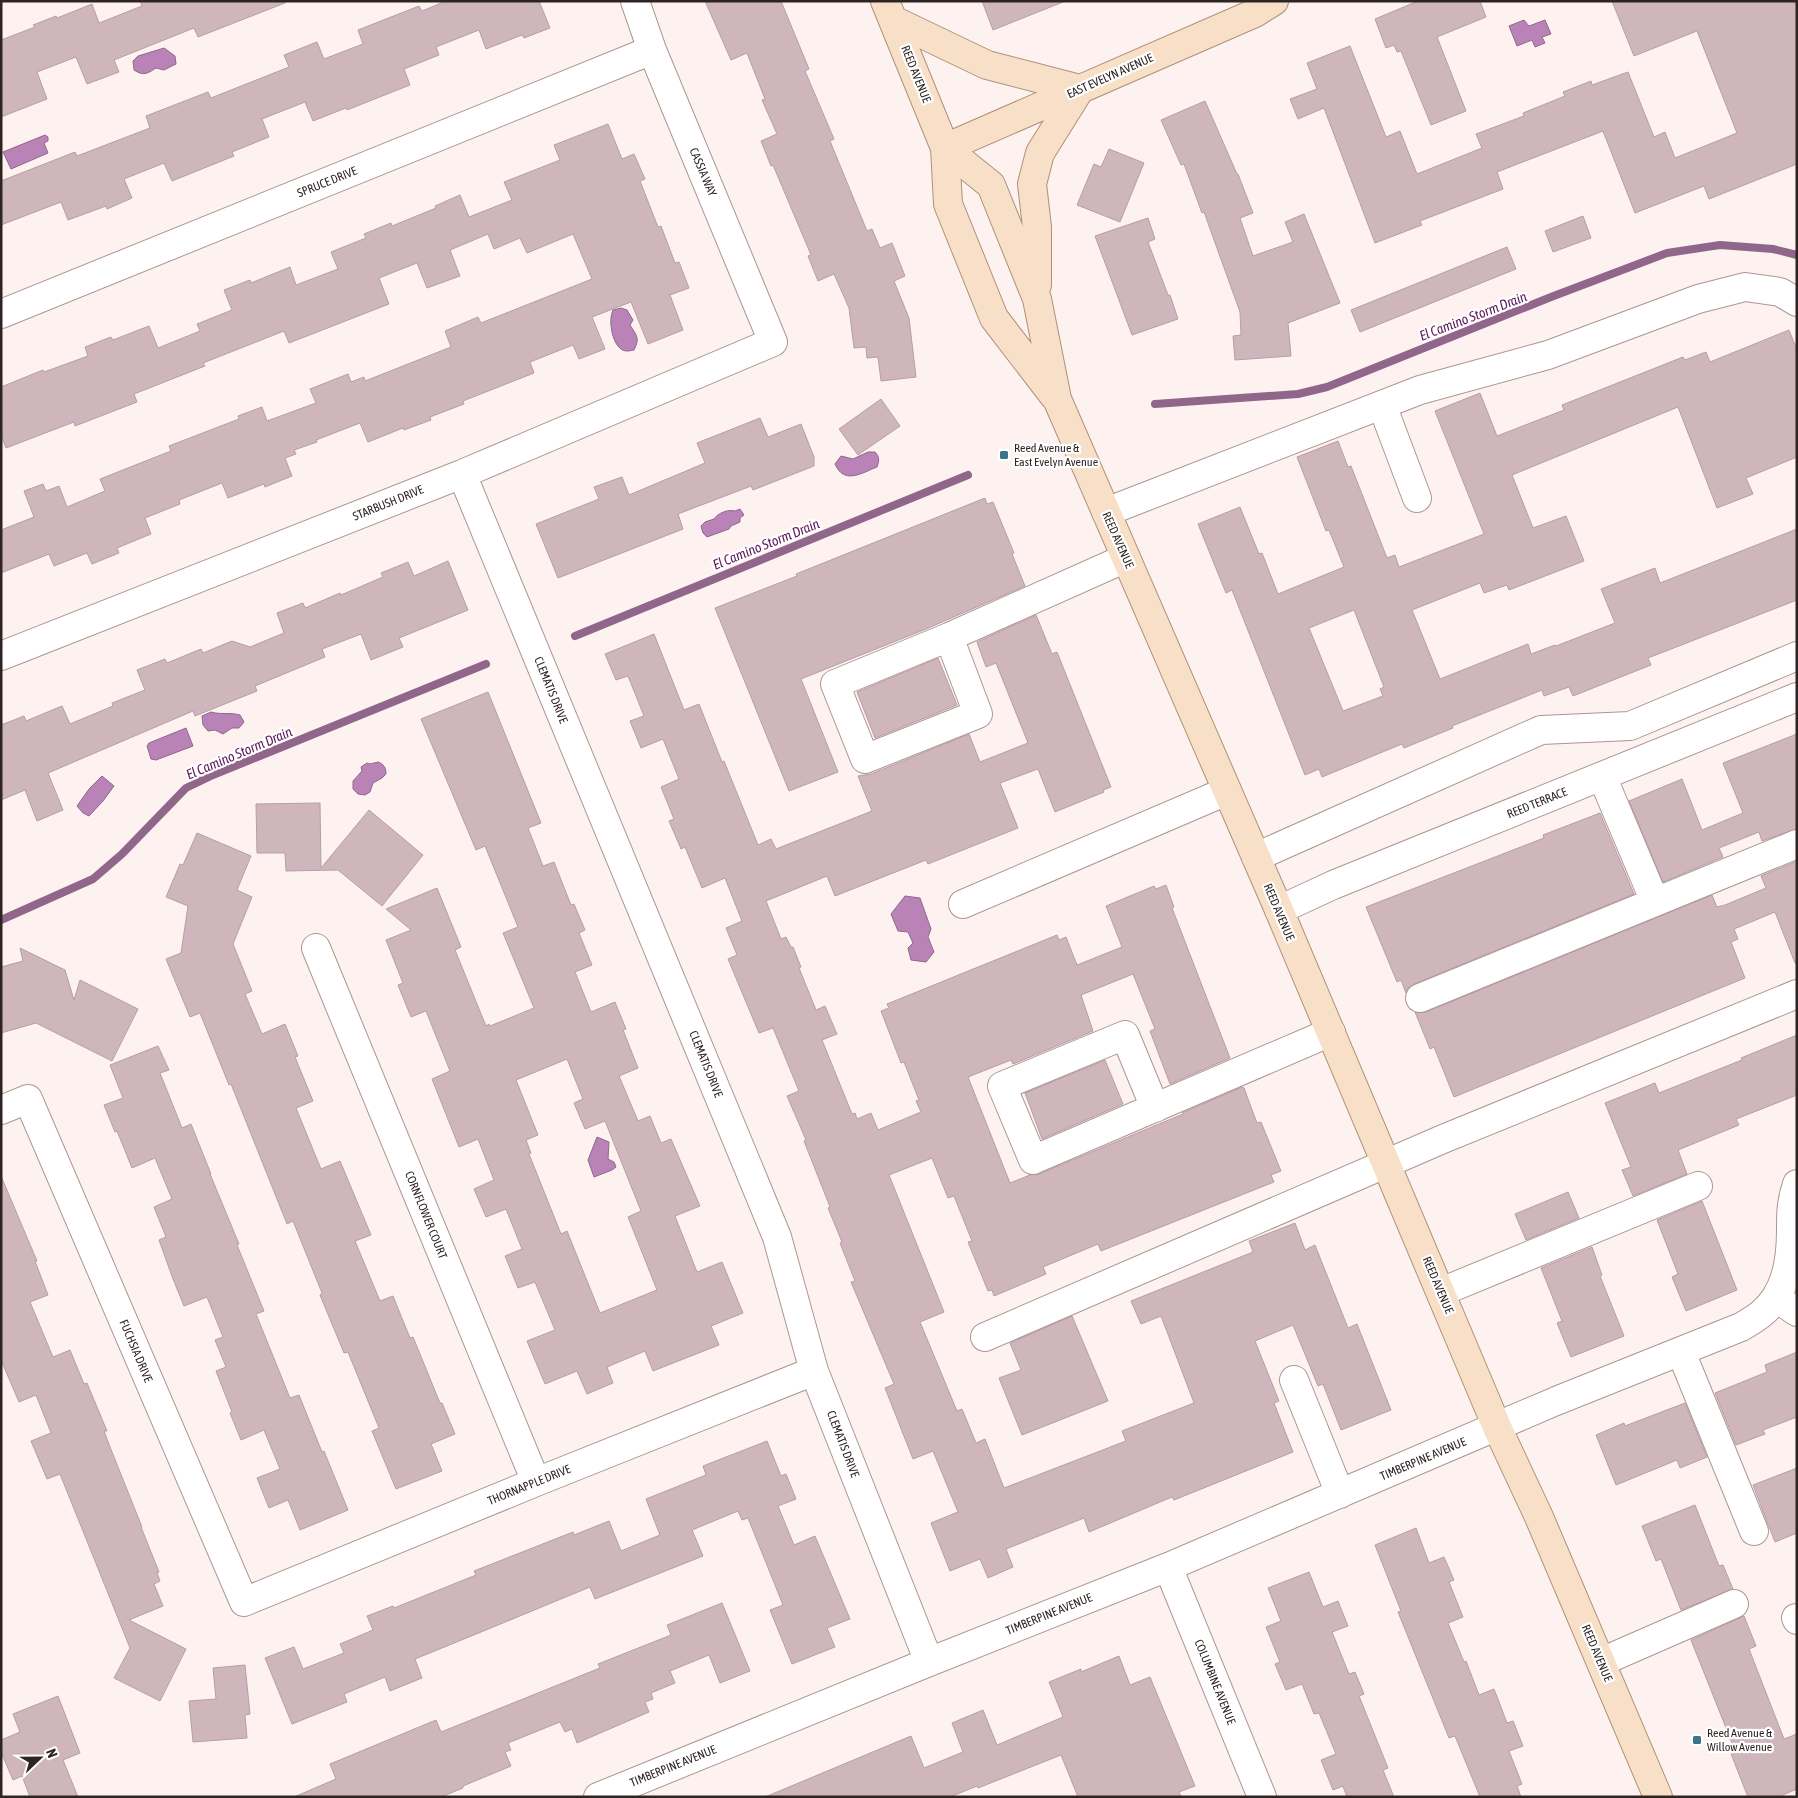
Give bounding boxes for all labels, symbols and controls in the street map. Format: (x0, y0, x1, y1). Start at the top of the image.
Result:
street label: REED AVENUE (898, 43, 934, 105)
street label: EAST EVELYN AVENUE (1065, 51, 1155, 101)
street label: CASSIA WAY (687, 146, 720, 199)
street label: SPRUCE DRIVE (295, 164, 359, 200)
water label: El Camino Storm Drain (1417, 288, 1529, 344)
place label: Reed Avenue & East Evelyn Avenue (1014, 441, 1098, 469)
marker: Reed Avenue & East Evelyn Avenue (998, 449, 1010, 461)
street label: STARBUSH DRIVE (351, 482, 425, 524)
street label: REED AVENUE (1099, 510, 1137, 570)
water label: El Camino Storm Drain (710, 515, 822, 573)
street label: CLEMATIS DRIVE (531, 655, 571, 725)
water label: El Camino Storm Drain (184, 723, 295, 783)
street label: REED TERRACE (1505, 785, 1569, 821)
street label: REED AVENUE (1261, 881, 1297, 943)
street label: CLEMATIS DRIVE (686, 1029, 726, 1099)
street label: CORNFLOWER COURT (402, 1169, 450, 1262)
street label: REED AVENUE (1420, 1254, 1456, 1316)
street label: FUCHSIA DRIVE (117, 1318, 155, 1384)
street label: CLEMATIS DRIVE (824, 1409, 862, 1479)
street label: TIMBERPINE AVENUE (1378, 1435, 1468, 1483)
street label: THORNAPPLE DRIVE (486, 1462, 572, 1508)
street label: TIMBERPINE AVENUE (1004, 1590, 1094, 1638)
street label: REED AVENUE (1579, 1622, 1615, 1684)
street label: COLUMBINE AVENUE (1192, 1637, 1238, 1727)
place label: Reed Avenue & Willow Avenue (1707, 1726, 1773, 1754)
north arrow (15, 1733, 65, 1783)
marker: Reed Avenue & Willow Avenue (1691, 1734, 1703, 1746)
street label: TIMBERPINE AVENUE (628, 1742, 718, 1790)
text: N (43, 1746, 61, 1760)

